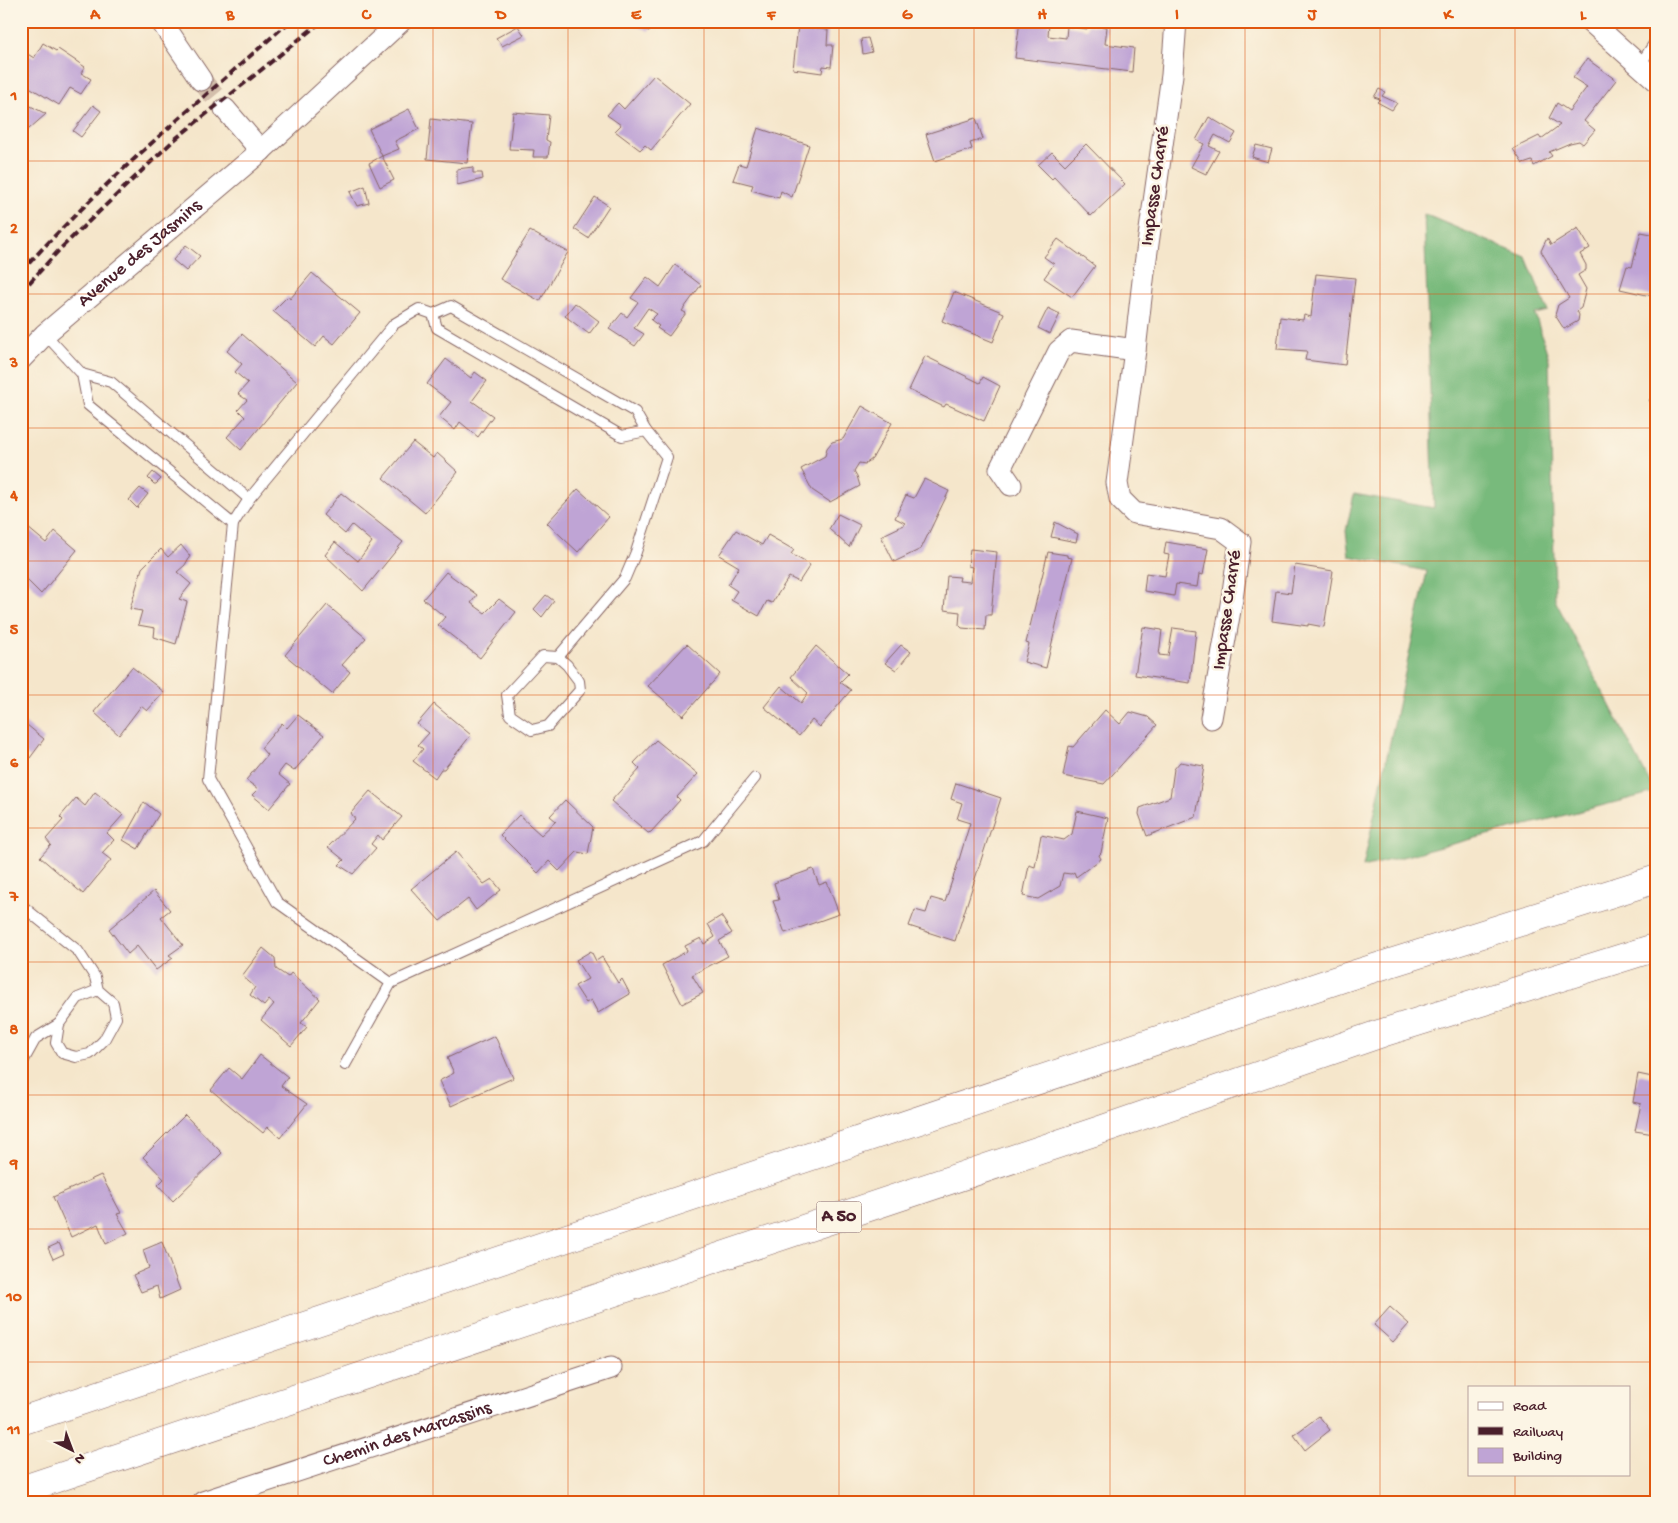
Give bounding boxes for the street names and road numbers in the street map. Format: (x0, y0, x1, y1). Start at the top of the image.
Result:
street label: Impasse Charré (1136, 125, 1176, 247)
street label: Avenue des Jasmins (73, 194, 207, 313)
street label: Impasse Charré (1208, 549, 1248, 671)
road number: A 50 (816, 1202, 862, 1232)
street label: Chemin des Marcassins (320, 1396, 495, 1473)

